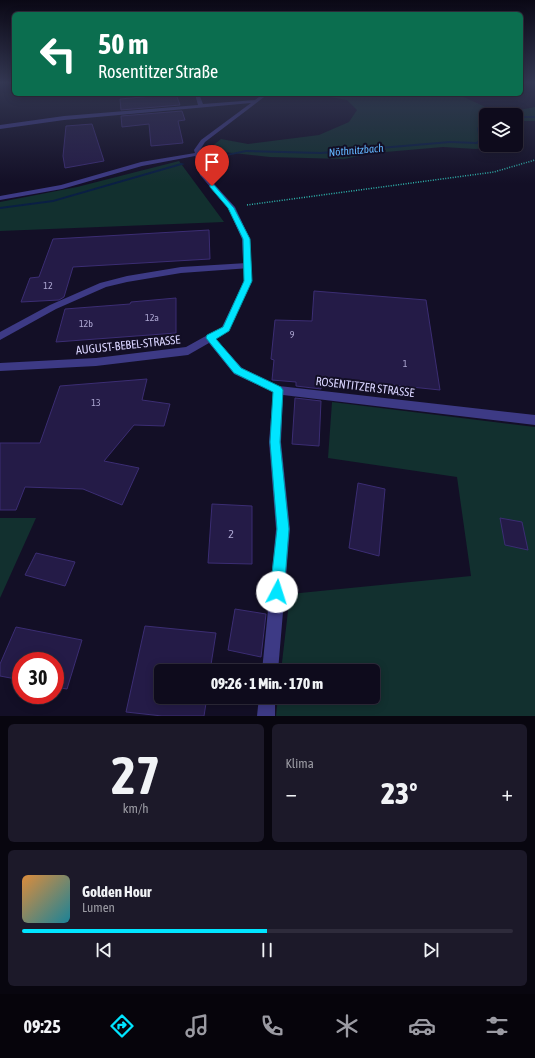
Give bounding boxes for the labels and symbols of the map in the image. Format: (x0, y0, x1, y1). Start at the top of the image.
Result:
water label: Nöthnitzbach (328, 142, 385, 158)
pin (195, 145, 229, 186)
house number: 12 (43, 280, 53, 291)
house number: 12a (145, 312, 159, 323)
house number: 12b (79, 318, 93, 329)
house number: 9 (290, 329, 295, 340)
street label: AUGUST-BEBEL-STRASSE (75, 333, 181, 357)
house number: 1 (403, 358, 408, 369)
street label: ROSENTITZER STRASSE (315, 374, 415, 400)
house number: 13 (91, 397, 101, 408)
house number: 2 (228, 527, 234, 541)
position arrow (256, 571, 298, 613)
speed limit sign: 30 (12, 652, 64, 704)

